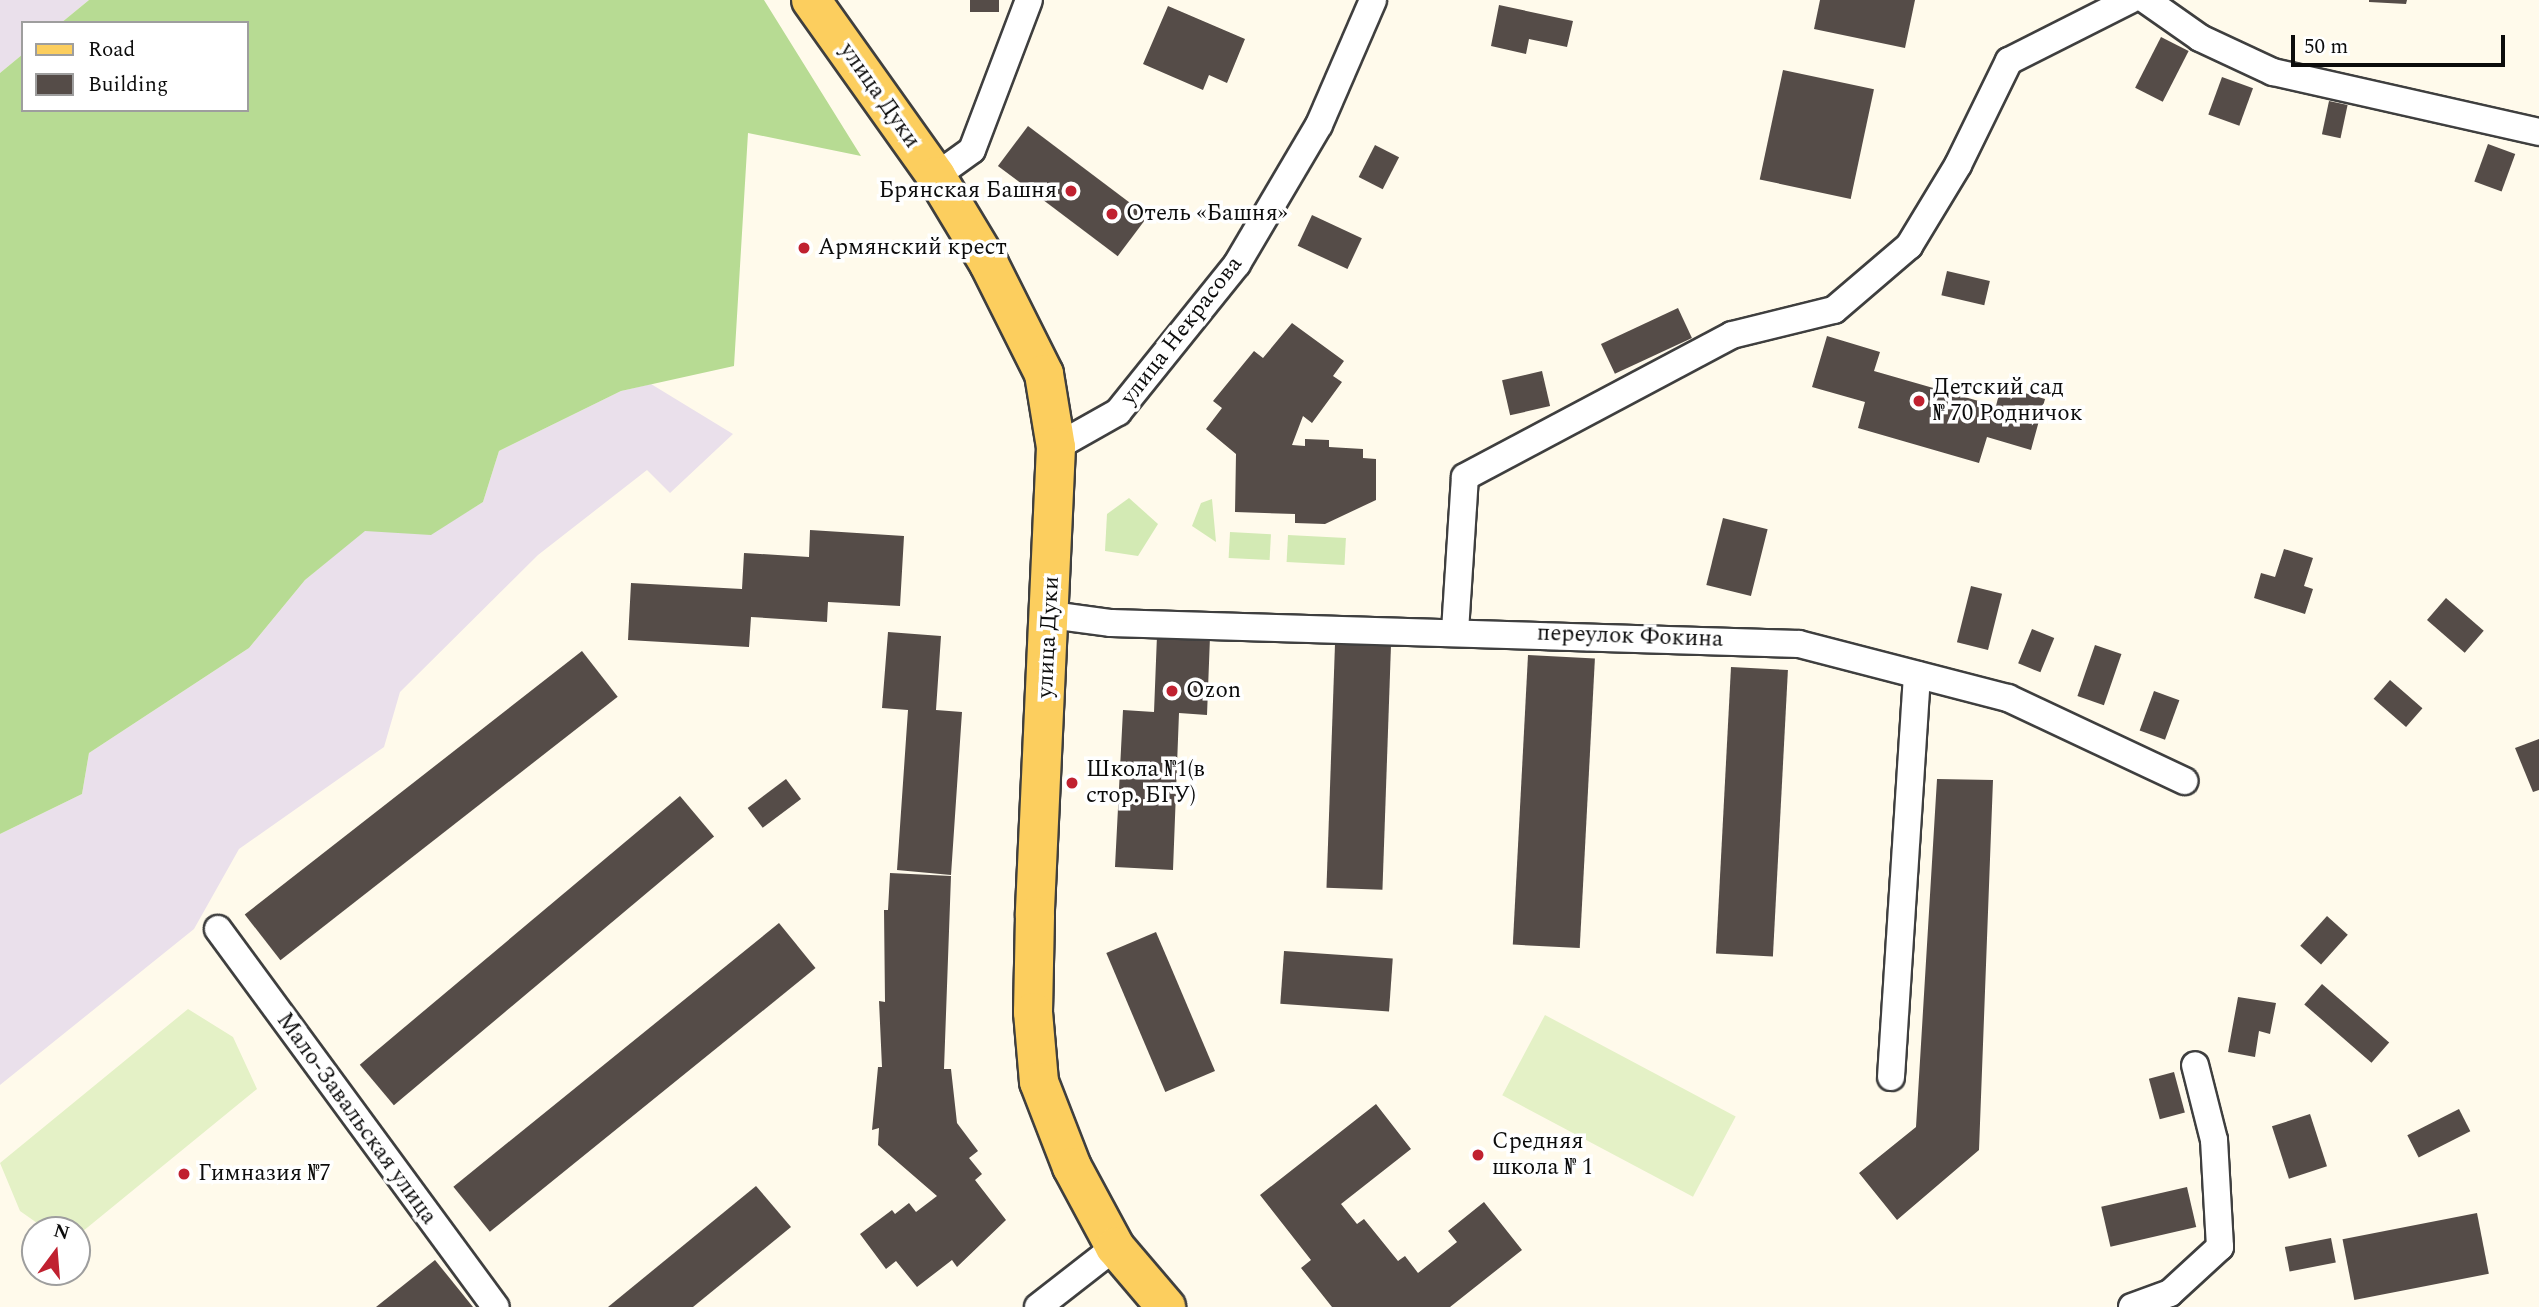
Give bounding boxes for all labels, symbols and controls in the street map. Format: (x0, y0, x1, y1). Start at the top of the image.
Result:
legend (21, 21, 248, 112)
scale bar (2294, 21, 2508, 65)
text: 50 m (2304, 31, 2348, 63)
text: Road (88, 34, 135, 66)
street label: улица Дуки (833, 38, 925, 154)
text: Building (88, 69, 168, 101)
place label: Брянская Башня (879, 177, 1057, 205)
marker: Брянская Башня (1063, 183, 1079, 199)
place label: Отель «Башня» (1126, 200, 1288, 228)
marker: Отель «Башня» (1104, 206, 1120, 222)
place label: Армянский крест (818, 234, 1007, 262)
marker: Армянский крест (796, 240, 812, 256)
street label: улица Некрасова (1115, 251, 1249, 411)
place label: Детский сад № 70 Родничок (1933, 374, 2083, 428)
marker: Детский сад № 70 Родничок (1911, 393, 1927, 409)
street label: улица Дуки (1032, 575, 1066, 699)
street label: переулок Фокина (1536, 620, 1724, 654)
place label: Ozon (1186, 677, 1241, 705)
marker: Ozon (1164, 683, 1180, 699)
place label: Школа №1(в стор. БГУ) (1086, 756, 1205, 810)
marker: Школа №1(в стор. БГУ) (1064, 775, 1080, 791)
street label: Мало-Завальская улица (270, 1008, 442, 1230)
place label: Средняя школа № 1 (1492, 1128, 1593, 1182)
marker: Средняя школа № 1 (1470, 1147, 1486, 1163)
place label: Гимназия №7 (198, 1160, 331, 1188)
marker: Гимназия №7 (176, 1166, 192, 1182)
north arrow (21, 1216, 91, 1286)
text: N (50, 1216, 73, 1248)

